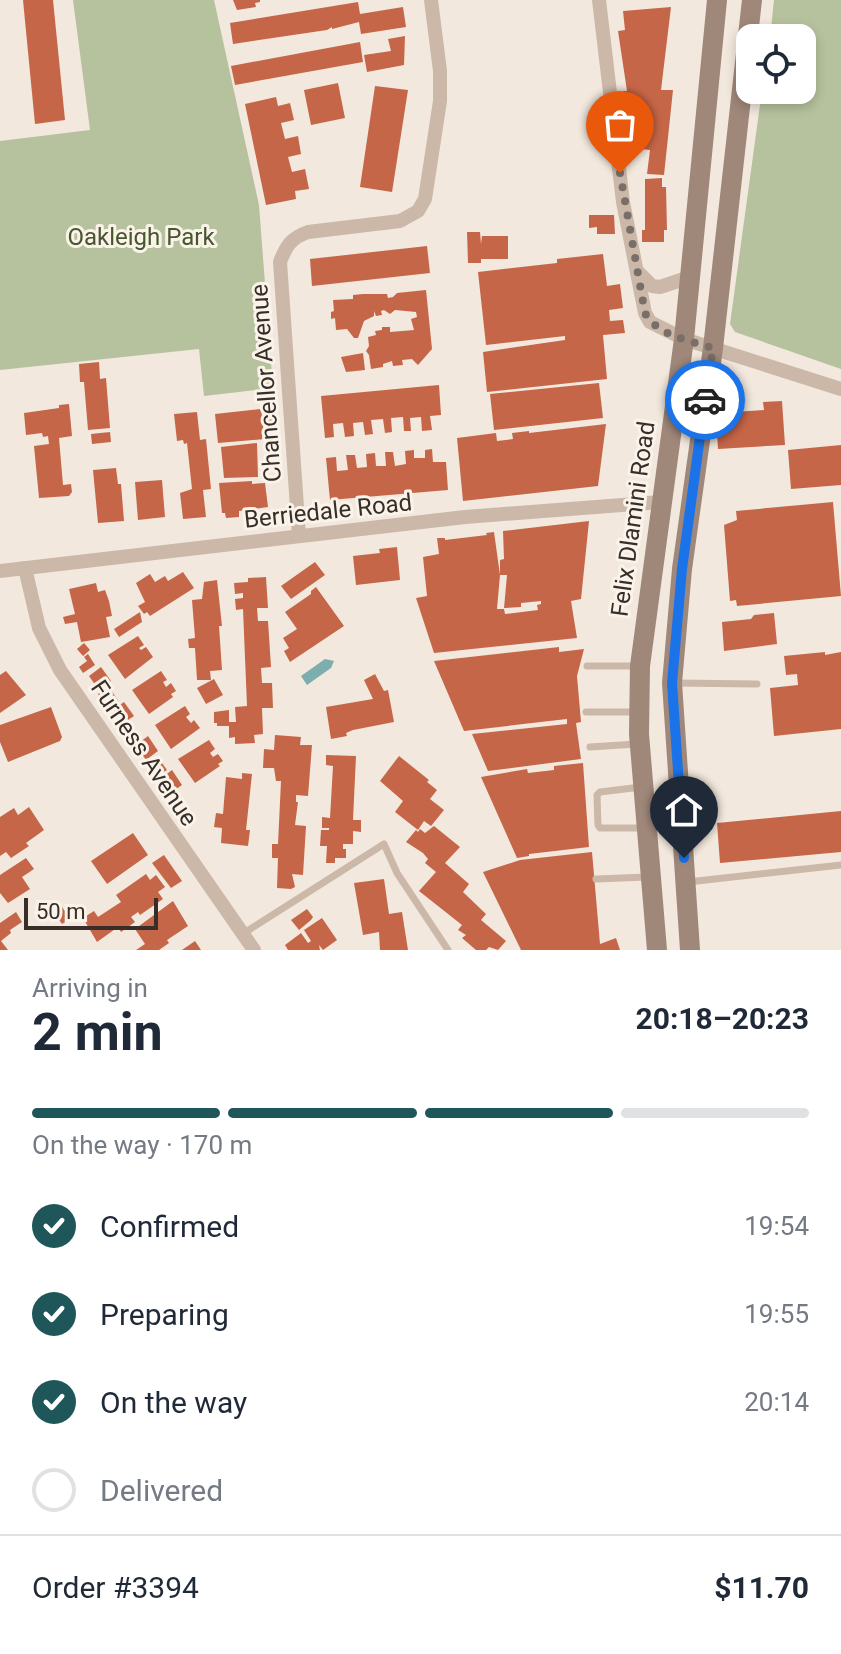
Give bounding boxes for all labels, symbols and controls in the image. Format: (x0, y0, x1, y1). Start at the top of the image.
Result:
map controls (736, 24, 816, 104)
button: locate (736, 24, 816, 104)
pin (586, 91, 654, 173)
icon: bag (598, 103, 642, 147)
park label: Oakleigh Park (67, 223, 215, 251)
street label: Chancellor Avenue (245, 283, 287, 483)
courier (665, 360, 745, 440)
icon: car (683, 378, 727, 422)
street label: Felix Dlamini Road (605, 420, 661, 618)
street label: Berriedale Road (243, 488, 413, 534)
street label: Furness Avenue (85, 675, 203, 831)
pin (650, 776, 718, 858)
icon: home (662, 788, 706, 832)
scale bar (24, 894, 158, 930)
text: 50 m (36, 899, 85, 924)
text: Arriving in (32, 973, 148, 1003)
text: 20:18–20:23 (635, 1001, 809, 1036)
text: 2 min (32, 1002, 163, 1063)
text: On the way · 170 m (32, 1130, 252, 1160)
icon: check (32, 1204, 76, 1248)
text: Confirmed (100, 1209, 239, 1244)
text: 19:54 (744, 1211, 809, 1241)
icon: check (32, 1292, 76, 1336)
text: Preparing (100, 1297, 229, 1332)
text: 19:55 (744, 1299, 809, 1329)
icon: check (32, 1380, 76, 1424)
text: On the way (100, 1385, 247, 1420)
text: 20:14 (744, 1387, 809, 1417)
text: Delivered (100, 1473, 223, 1508)
text: Order #3394 (32, 1570, 199, 1605)
text: $11.70 (714, 1570, 809, 1605)

